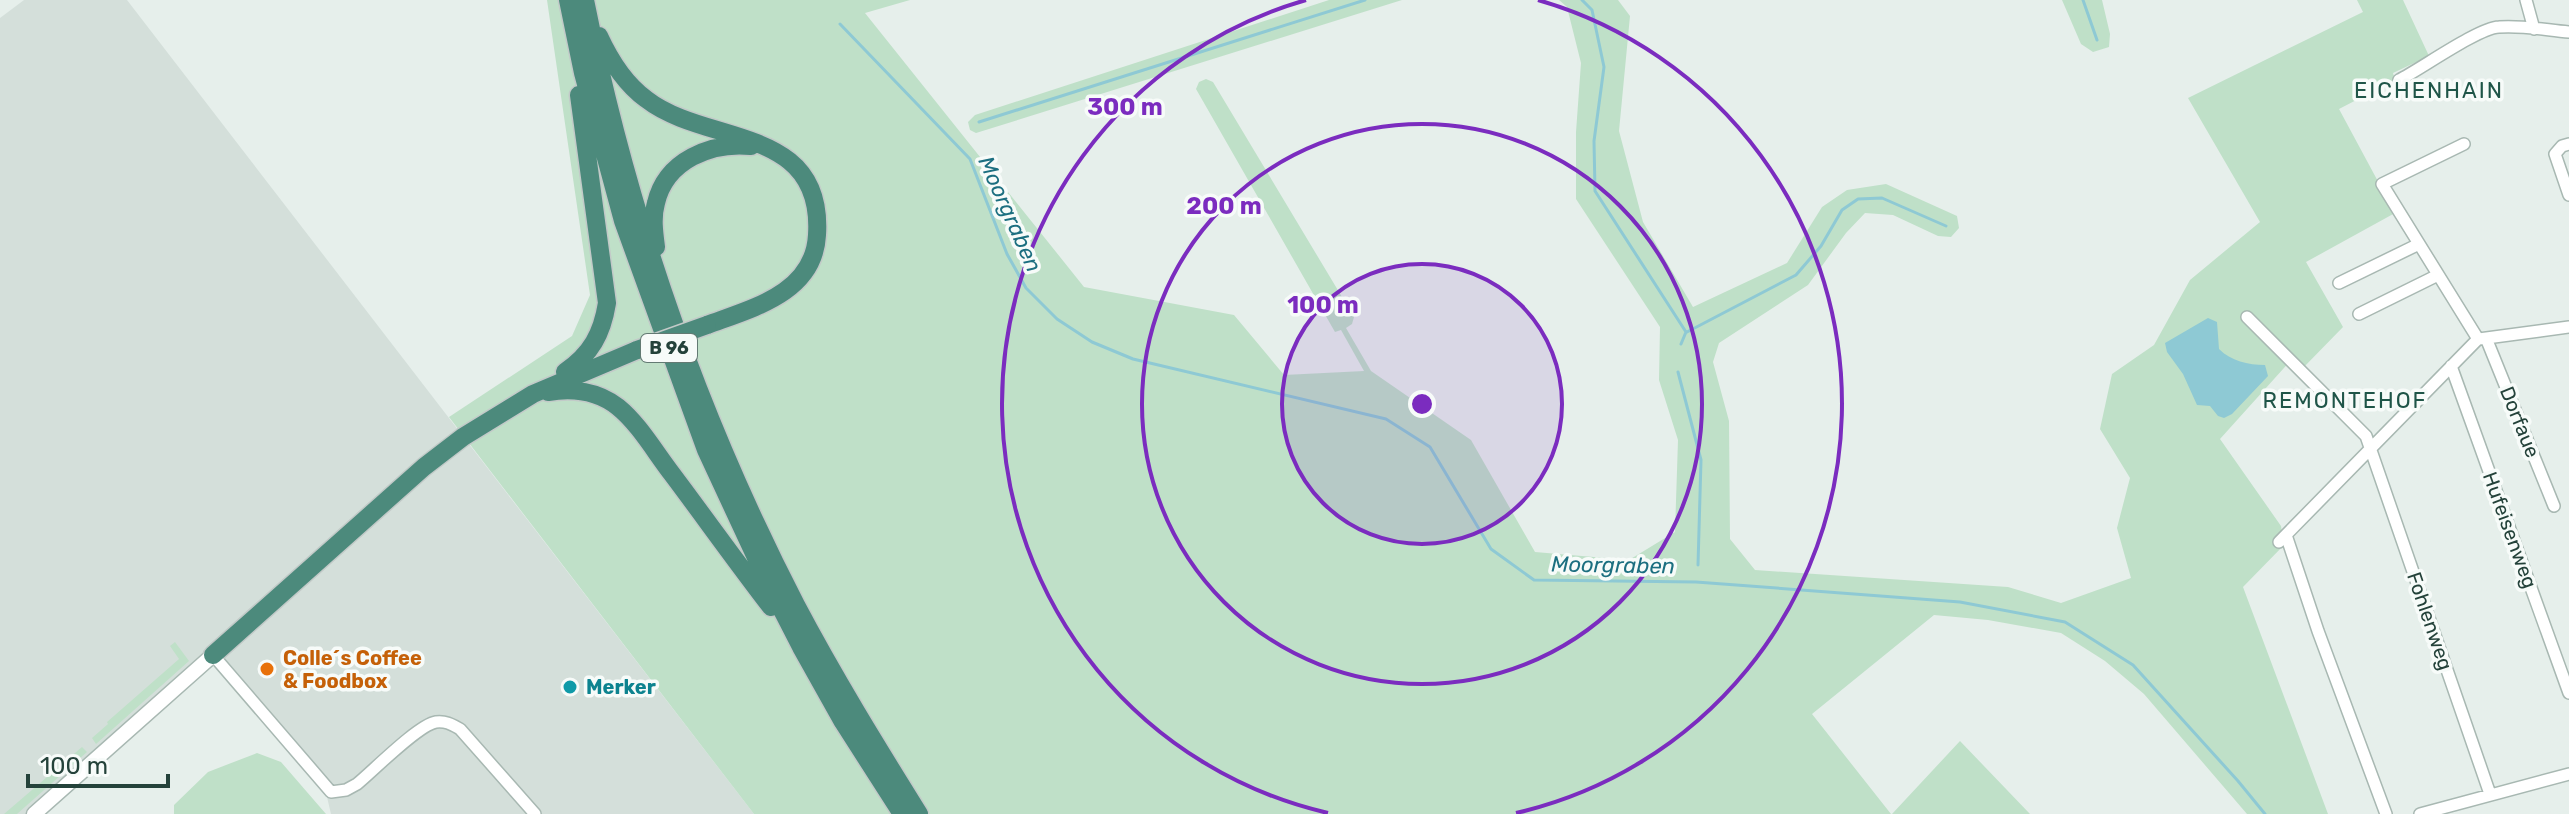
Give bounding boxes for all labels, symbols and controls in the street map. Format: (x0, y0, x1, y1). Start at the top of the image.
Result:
district label: EICHENHAIN (2354, 77, 2504, 104)
text: 300 m (1087, 93, 1163, 121)
water label: Moorgraben (972, 152, 1048, 276)
text: 200 m (1186, 192, 1262, 220)
text: 100 m (1287, 291, 1359, 319)
road number: B 96 (641, 334, 697, 362)
street label: Dorfaue (2495, 383, 2545, 461)
district label: REMONTEHOF (2263, 387, 2427, 414)
centre of rings (1408, 390, 1436, 418)
street label: Hufeisenweg (2478, 469, 2542, 591)
water label: Moorgraben (1551, 550, 1675, 580)
street label: Fohlenweg (2402, 569, 2458, 673)
place label: Colle´s Coffee & Foodbox (283, 646, 422, 693)
marker: Colle´s Coffee & Foodbox (258, 660, 276, 678)
place label: Merker (586, 675, 656, 699)
marker: Merker (561, 678, 579, 696)
scale bar (28, 738, 168, 788)
text: 100 m (40, 752, 108, 780)

